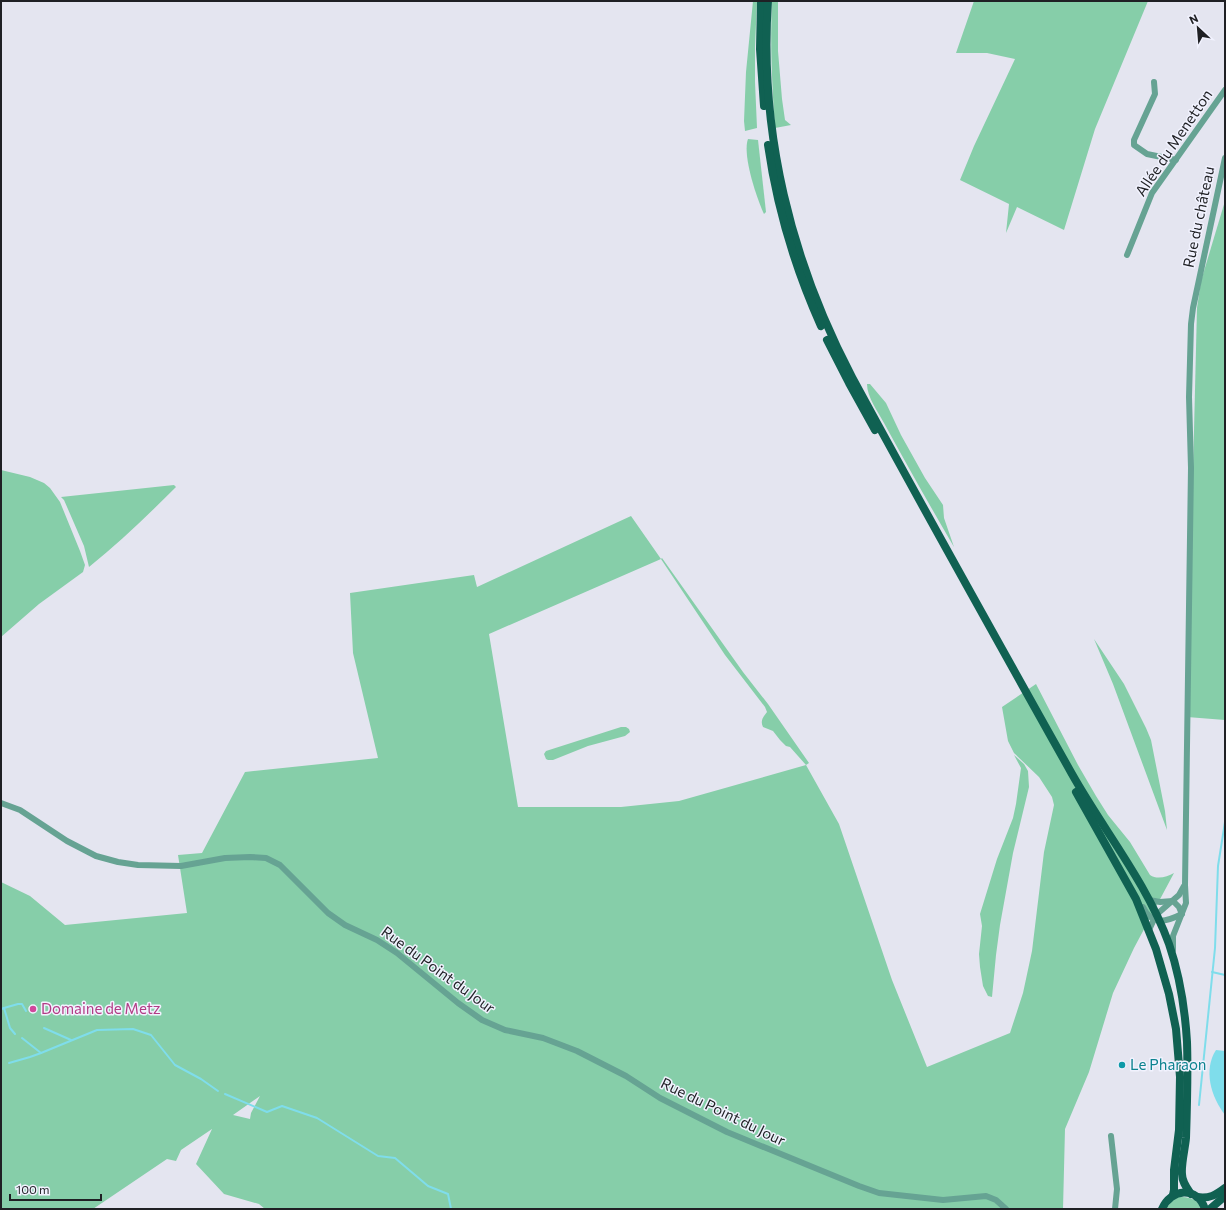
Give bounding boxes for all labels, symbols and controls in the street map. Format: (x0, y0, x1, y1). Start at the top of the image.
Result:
north arrow (1178, 8, 1218, 48)
text: N (1187, 11, 1200, 26)
street label: Allée du Menetton (1131, 86, 1216, 199)
street label: Rue du château (1179, 165, 1218, 269)
street label: Rue du Point du Jour (378, 922, 499, 1017)
place label: Domaine de Metz (41, 999, 160, 1017)
marker: Domaine de Metz (28, 1004, 38, 1014)
place label: Le Pharaon (1130, 1055, 1206, 1073)
marker: Le Pharaon (1117, 1060, 1127, 1070)
street label: Rue du Point du Jour (658, 1073, 789, 1149)
scale bar (10, 1176, 101, 1202)
text: 100 m (16, 1182, 50, 1196)

